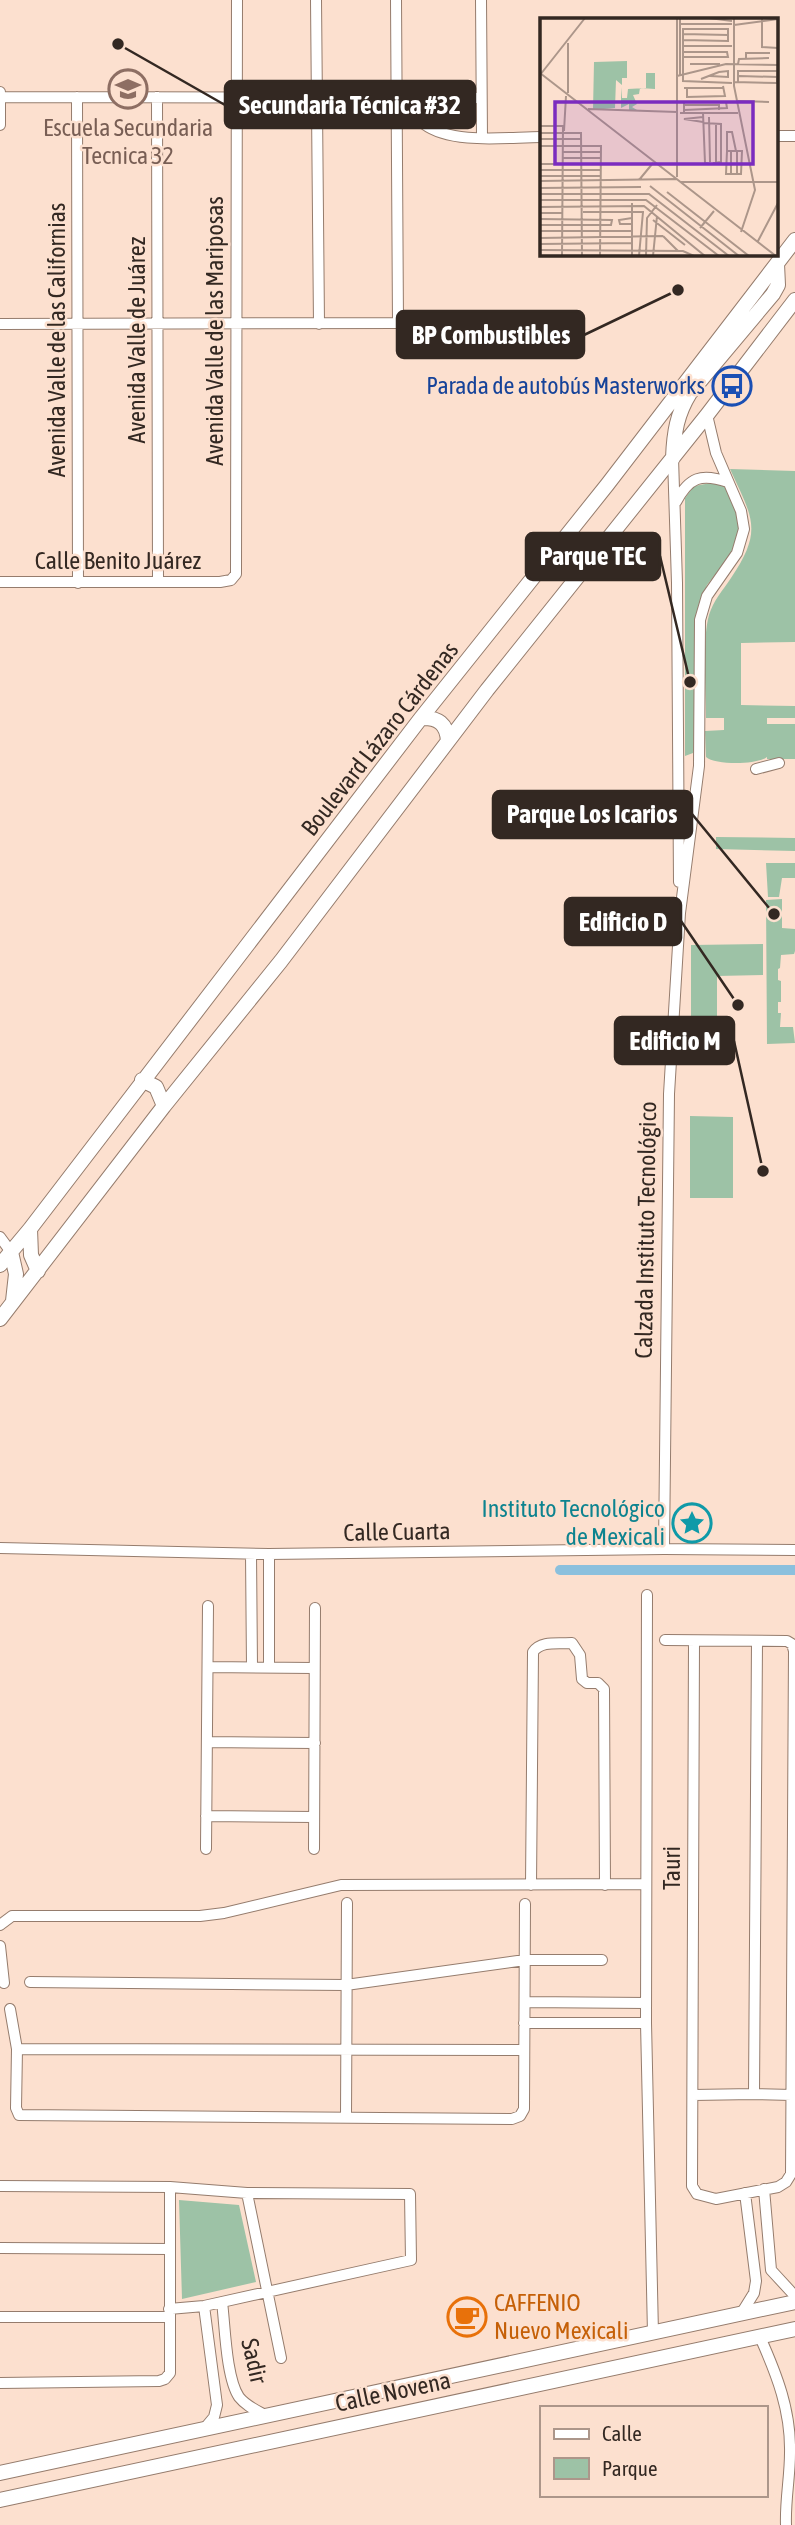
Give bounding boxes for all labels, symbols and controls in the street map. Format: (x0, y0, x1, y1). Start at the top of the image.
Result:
inset map (540, 18, 778, 256)
school or university icon: Escuela Secundaria Tecnica 32 (107, 68, 149, 110)
callout: Secundaria Técnica #32 (225, 81, 475, 128)
text: Secundaria Técnica #32 (239, 90, 461, 120)
place label: Escuela Secundaria Tecnica 32 (43, 114, 213, 169)
street label: Avenida Valle de las Mariposas (201, 196, 228, 466)
street label: Avenida Valle de las Californias (43, 203, 70, 477)
street label: Avenida Valle de Juárez (123, 236, 150, 443)
callout: BP Combustibles (397, 311, 584, 358)
text: BP Combustibles (412, 320, 570, 350)
bus stop icon: Parada de autobús Masterworks (711, 365, 753, 407)
place label: Parada de autobús Masterworks (426, 372, 705, 399)
callout: Parque TEC (526, 533, 660, 580)
text: Parque TEC (540, 541, 647, 571)
street label: Calle Benito Juárez (35, 547, 202, 574)
street label: Boulevard Lázaro Cárdenas (296, 637, 464, 841)
callout: Parque Los Icarios (493, 791, 692, 838)
text: Parque Los Icarios (507, 799, 677, 829)
callout: Edificio D (565, 898, 681, 945)
text: Edificio D (579, 907, 667, 937)
callout: Edificio M (615, 1017, 734, 1064)
text: Edificio M (629, 1026, 721, 1056)
street label: Calzada Instituto Tecnológico (630, 1101, 661, 1359)
place label: Instituto Tecnológico de Mexicali (482, 1495, 665, 1550)
place icon: Instituto Tecnológico de Mexicali (671, 1502, 713, 1544)
street label: Calle Cuarta (343, 1517, 451, 1546)
street label: Tauri (658, 1846, 685, 1890)
place label: CAFFENIO Nuevo Mexicali (494, 2289, 629, 2344)
cafe icon: CAFFENIO Nuevo Mexicali (446, 2296, 488, 2338)
street label: Sadir (236, 2336, 273, 2387)
street label: Calle Novena (333, 2366, 453, 2417)
legend (540, 2406, 767, 2497)
text: Calle (602, 2421, 642, 2445)
text: Parque (602, 2456, 657, 2480)

